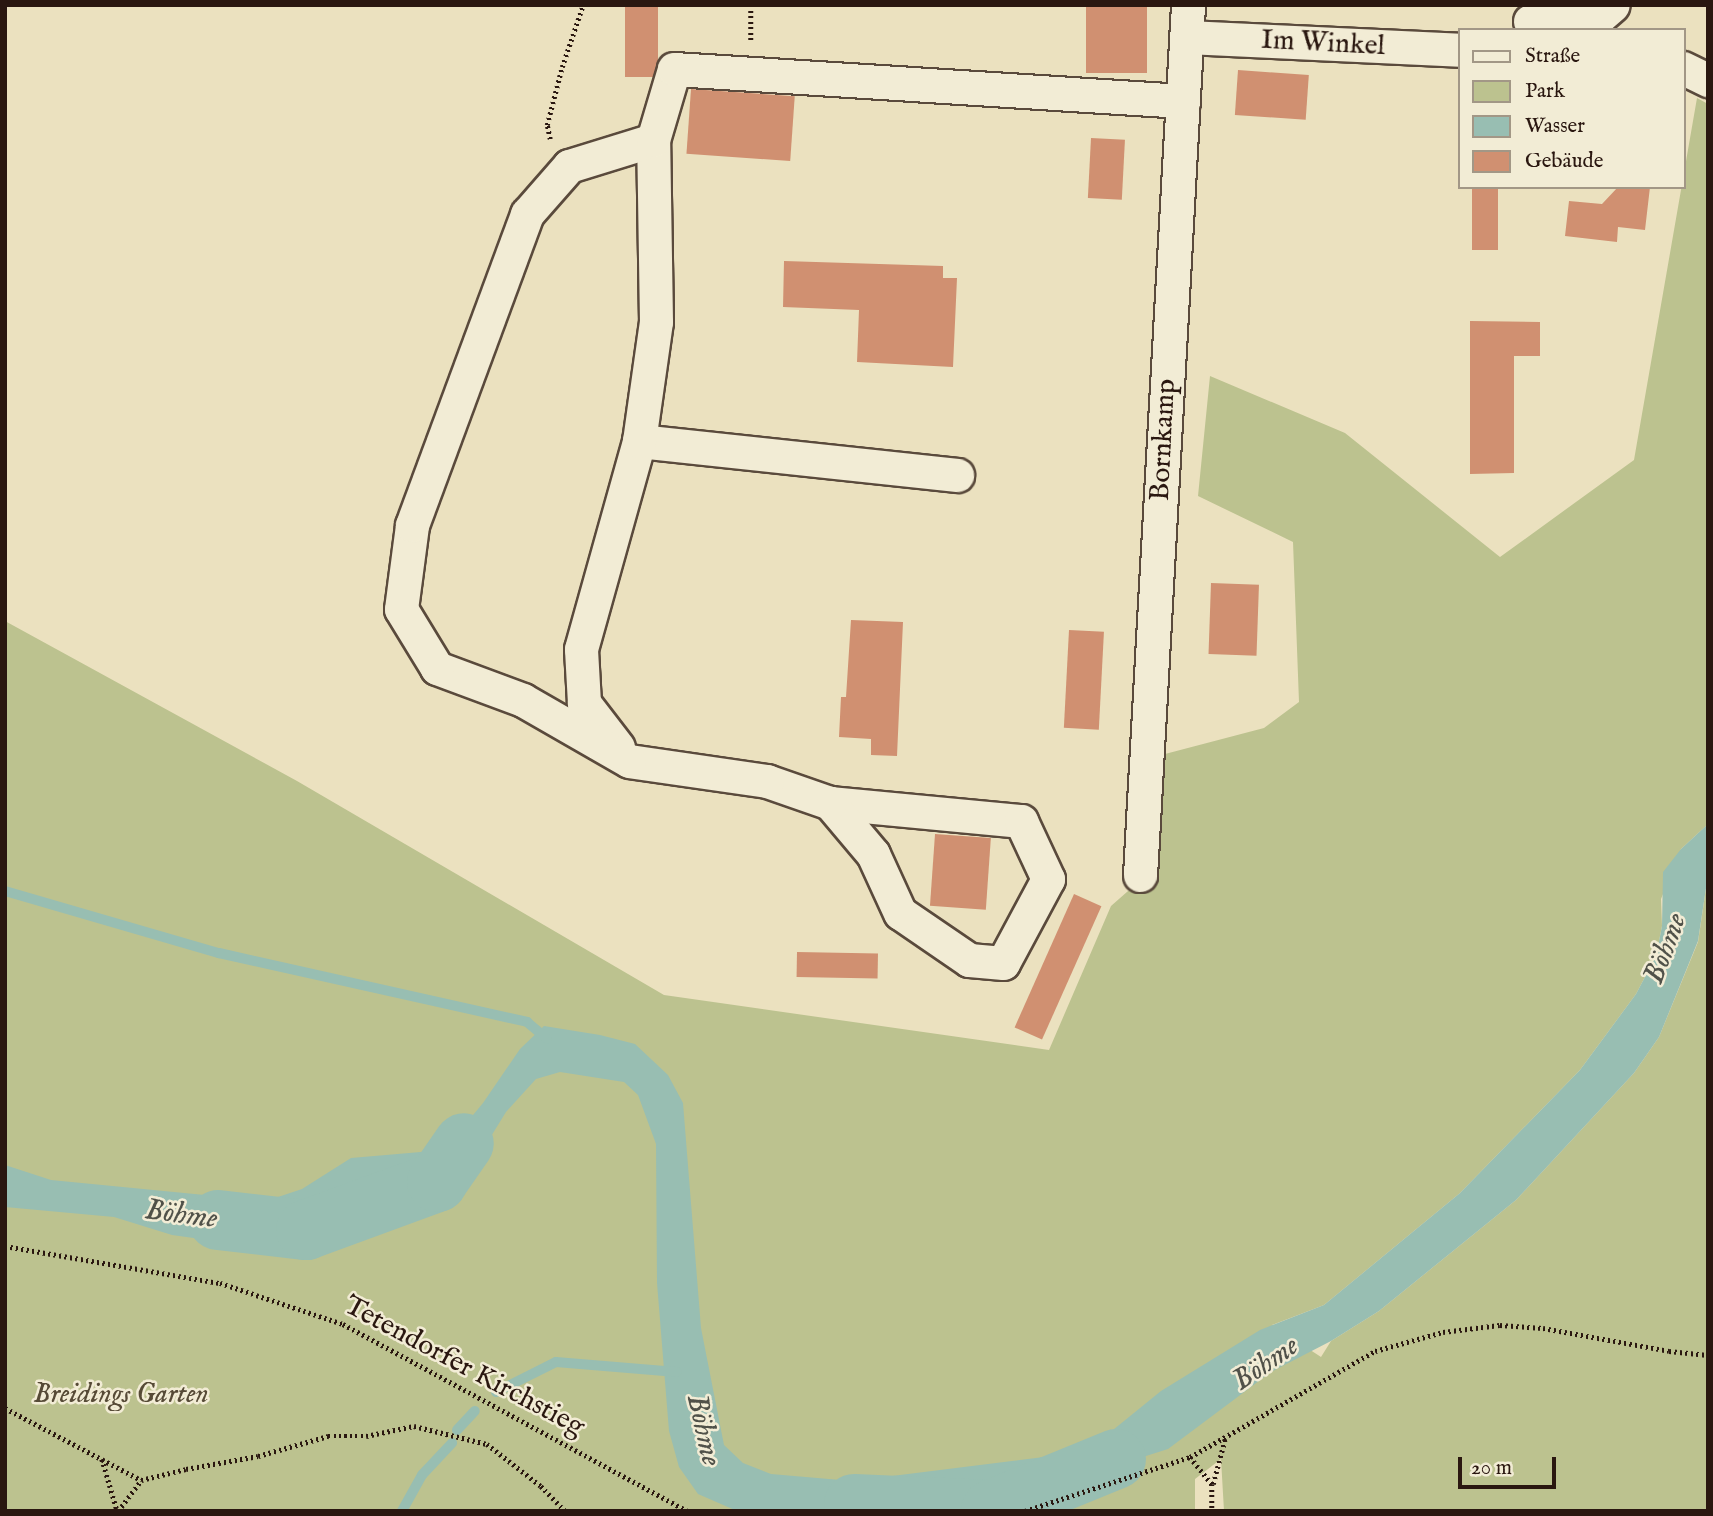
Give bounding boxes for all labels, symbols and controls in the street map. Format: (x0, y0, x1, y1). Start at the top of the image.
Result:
street label: Im Winkel (1260, 24, 1386, 64)
legend (1458, 28, 1685, 189)
text: Straße (1525, 43, 1580, 70)
text: Park (1525, 78, 1565, 105)
text: Wasser (1525, 113, 1585, 140)
text: Gebäude (1525, 148, 1603, 175)
street label: Bornkamp (1144, 378, 1184, 502)
water label: Böhme (1637, 909, 1695, 989)
water label: Böhme (143, 1193, 219, 1237)
street label: Tetendorfer Kirchstieg (338, 1289, 590, 1445)
water label: Böhme (1226, 1328, 1306, 1400)
park label: Breidings Garten (33, 1378, 209, 1412)
water label: Böhme (677, 1390, 729, 1470)
scale bar (1461, 1442, 1559, 1486)
text: 20 m (1471, 1455, 1512, 1482)

